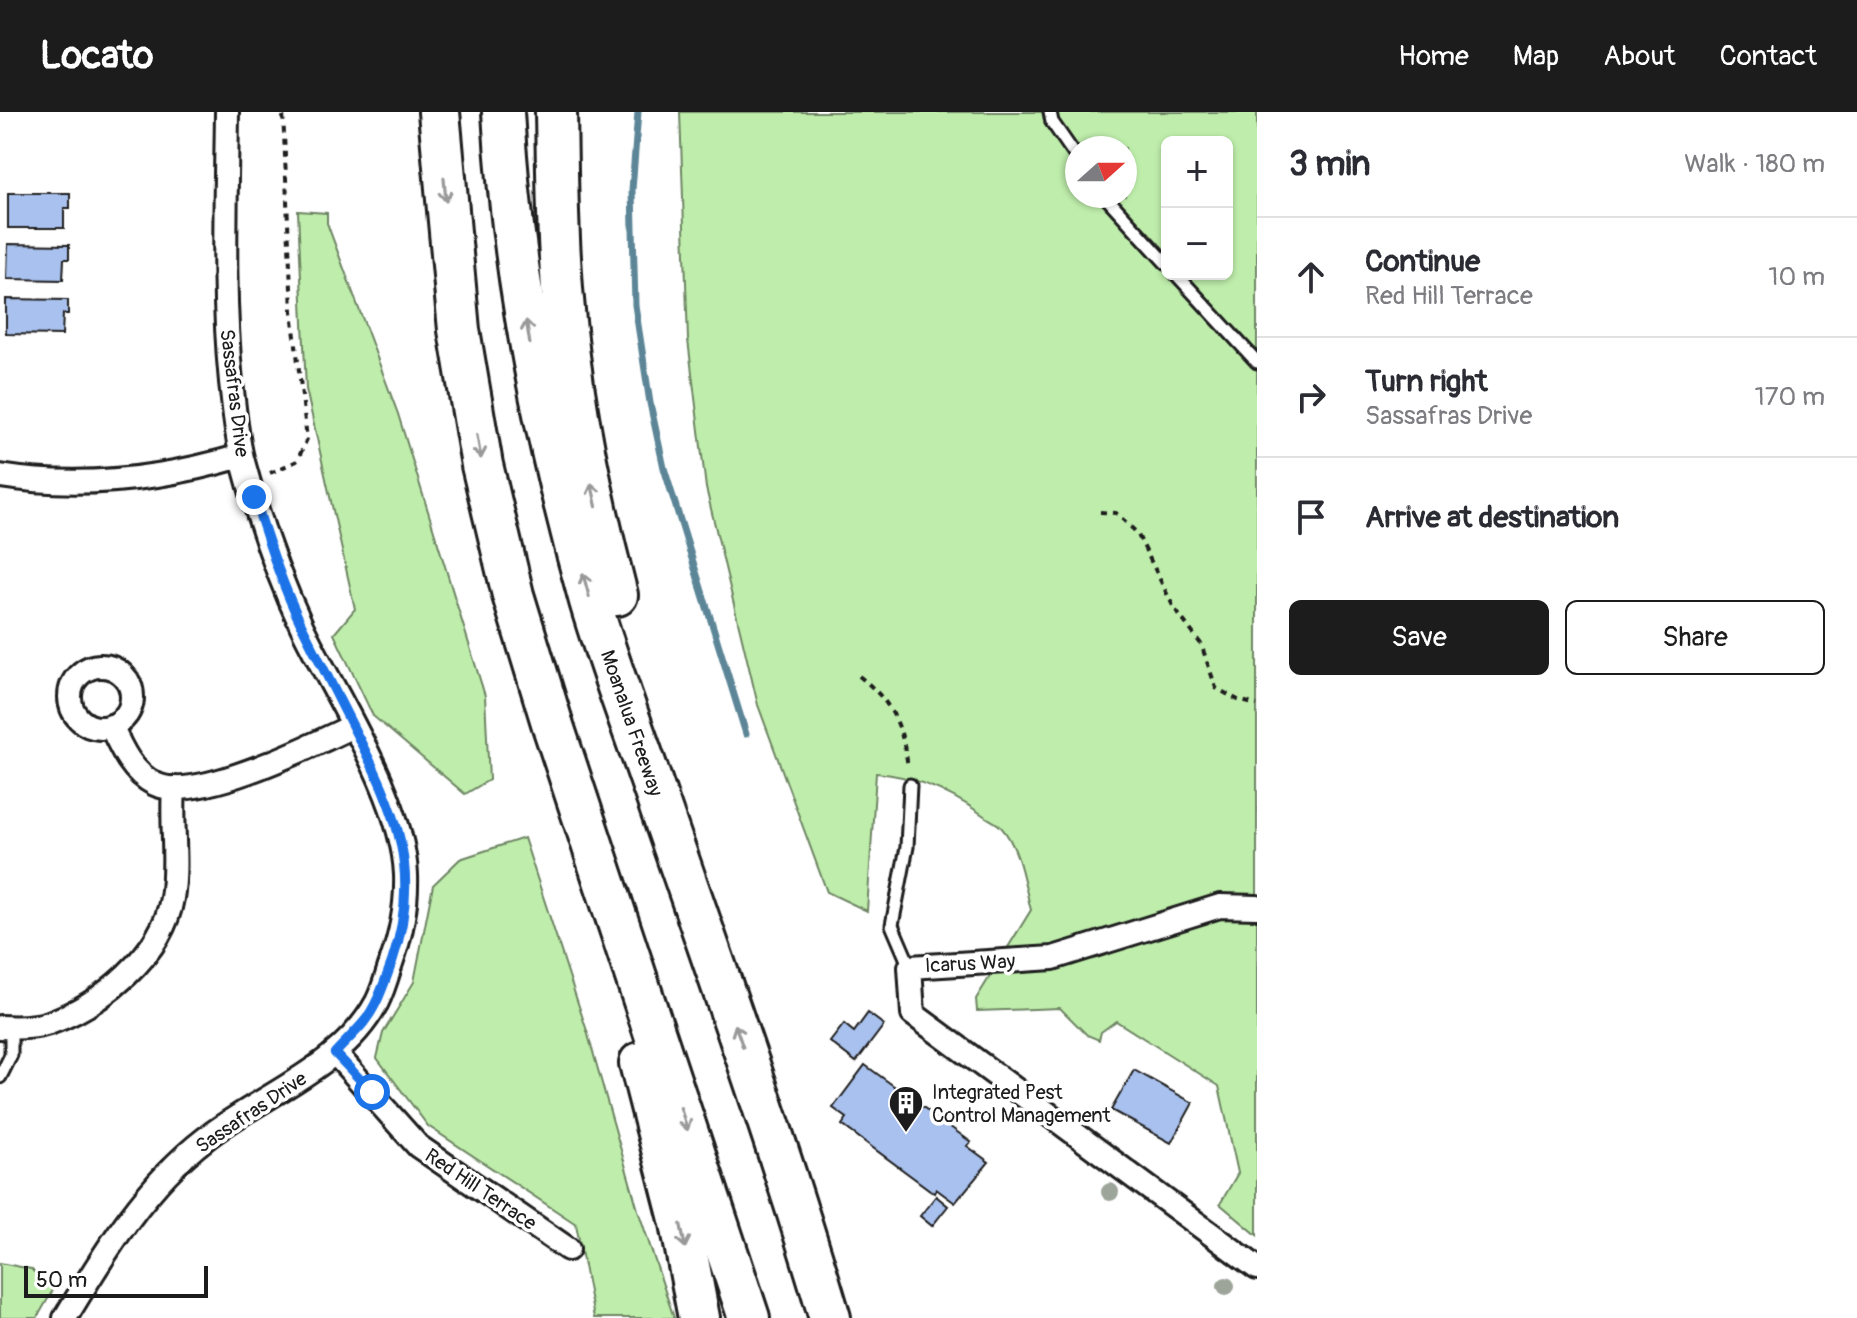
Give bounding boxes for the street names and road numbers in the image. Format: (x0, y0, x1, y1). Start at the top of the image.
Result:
street label: Sassafras Drive (214, 328, 255, 459)
street label: Moanalua Freeway (595, 647, 668, 800)
street label: Icarus Way (924, 949, 1016, 978)
street label: Sassafras Drive (191, 1066, 312, 1159)
street label: Red Hill Terrace (420, 1143, 541, 1236)

